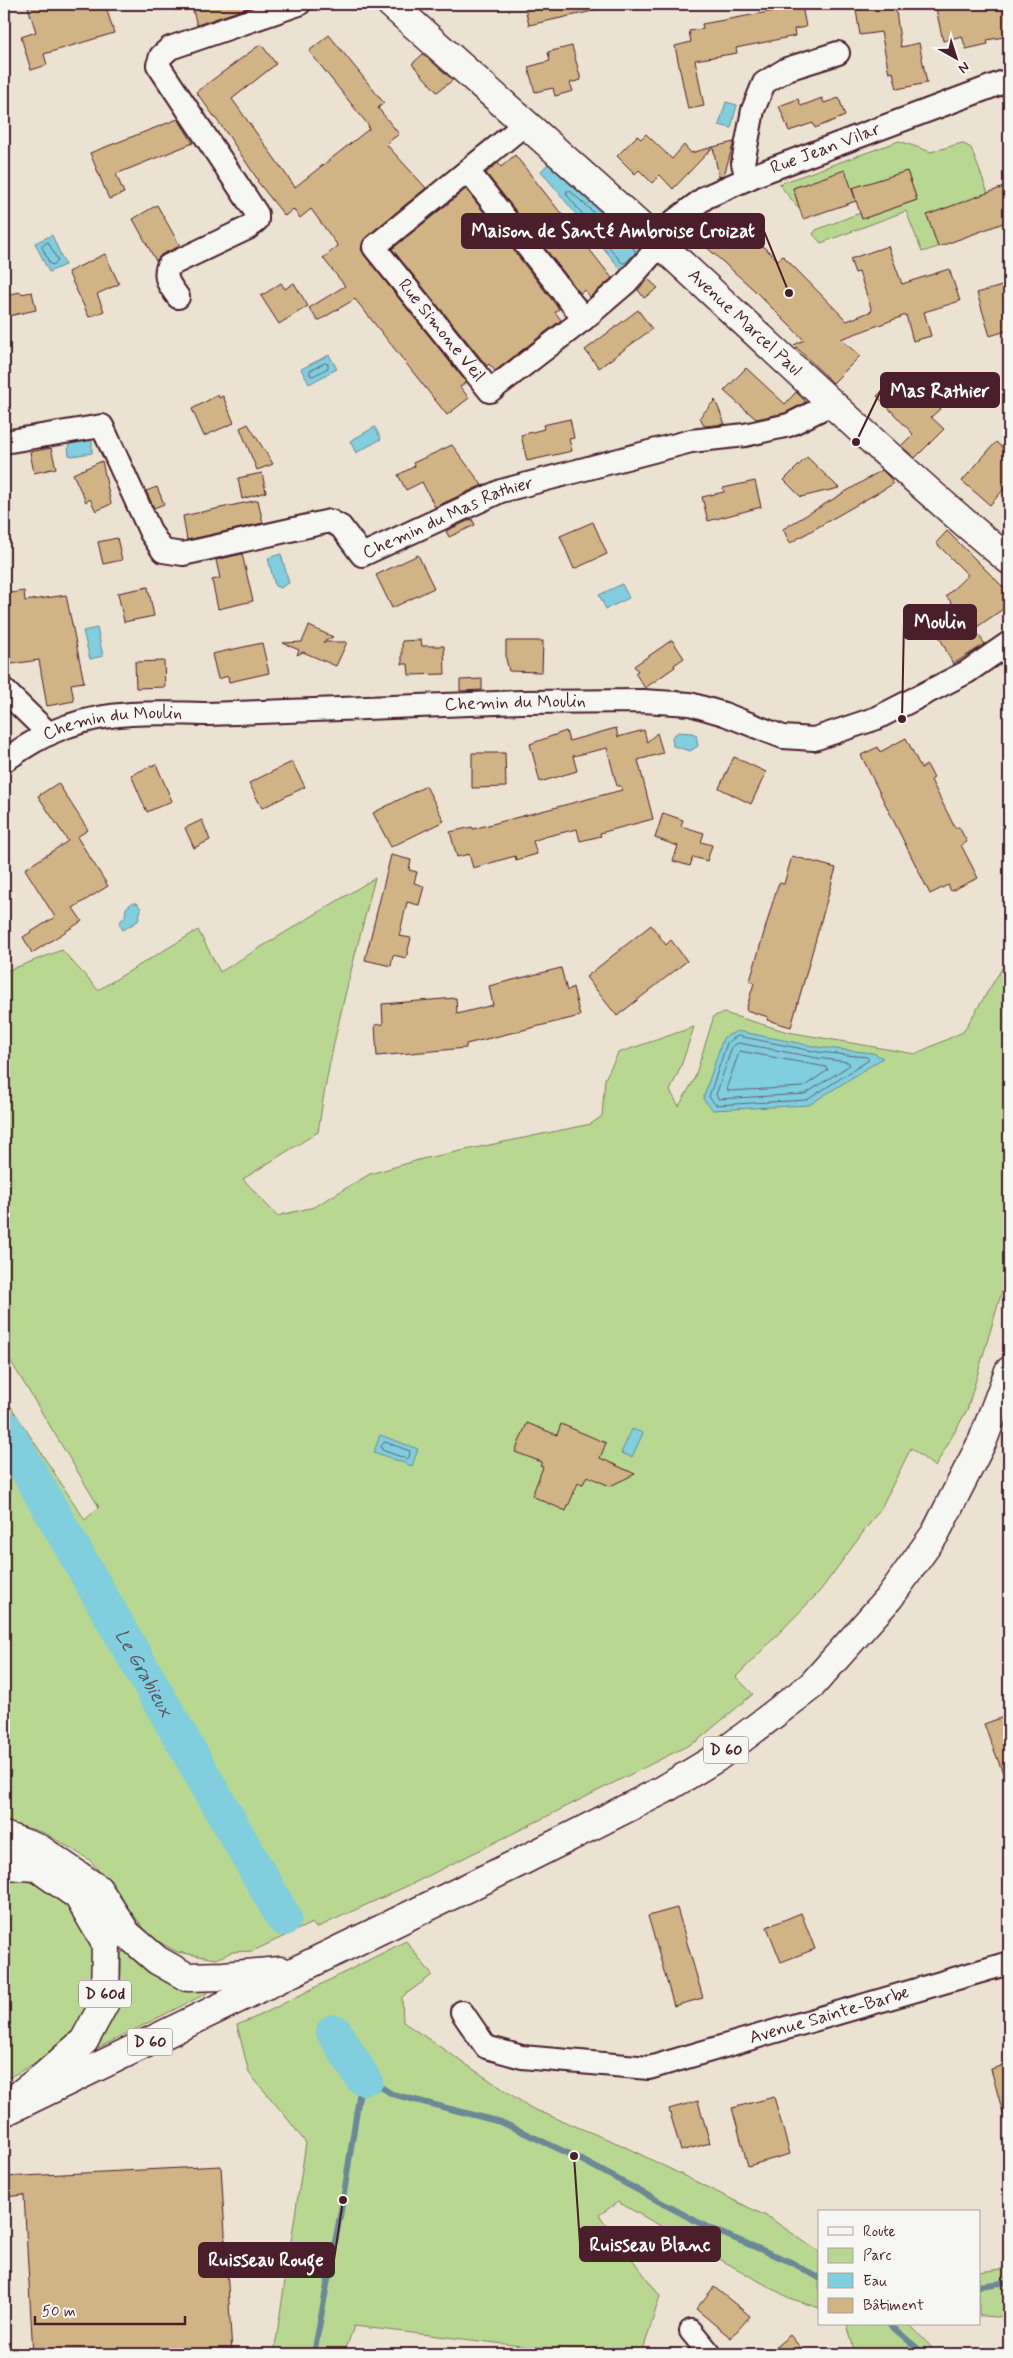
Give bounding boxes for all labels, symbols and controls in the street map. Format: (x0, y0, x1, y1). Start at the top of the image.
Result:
north arrow (930, 32, 980, 82)
text: N (954, 57, 973, 77)
street label: Rue Jean Vilar (767, 117, 884, 180)
callout: Maison de Santé Ambroise Croizat (462, 214, 764, 248)
text: Maison de Santé Ambroise Croizat (471, 219, 755, 244)
street label: Avenue Marcel Paul (682, 263, 807, 382)
street label: Rue Simone Veil (392, 274, 490, 387)
callout: Mas Rathier (881, 373, 999, 407)
text: Mas Rathier (890, 379, 990, 404)
street label: Chemin du Mas Rathier (359, 471, 536, 565)
callout: Moulin (904, 605, 976, 639)
text: Moulin (914, 610, 966, 635)
street label: Chemin du Moulin (444, 689, 586, 717)
street label: Chemin du Moulin (39, 701, 182, 747)
water label: Le Grabieux (109, 1625, 179, 1722)
road number: D 60 (704, 1736, 748, 1764)
road number: D 60d (79, 1980, 131, 2008)
street label: Avenue Sainte-Barbe (747, 1981, 912, 2050)
road number: D 60 (128, 2028, 172, 2056)
legend (818, 2210, 980, 2326)
text: Route (863, 2222, 896, 2242)
callout: Ruisseau Blanc (580, 2227, 720, 2261)
text: Ruisseau Blanc (589, 2233, 711, 2258)
callout: Ruisseau Rouge (199, 2243, 334, 2277)
text: Parc (863, 2246, 891, 2266)
text: Ruisseau Rouge (208, 2248, 324, 2276)
text: Eau (863, 2272, 887, 2292)
scale bar (35, 2293, 185, 2325)
text: Bâtiment (863, 2296, 924, 2316)
text: 50 m (42, 2302, 76, 2322)

